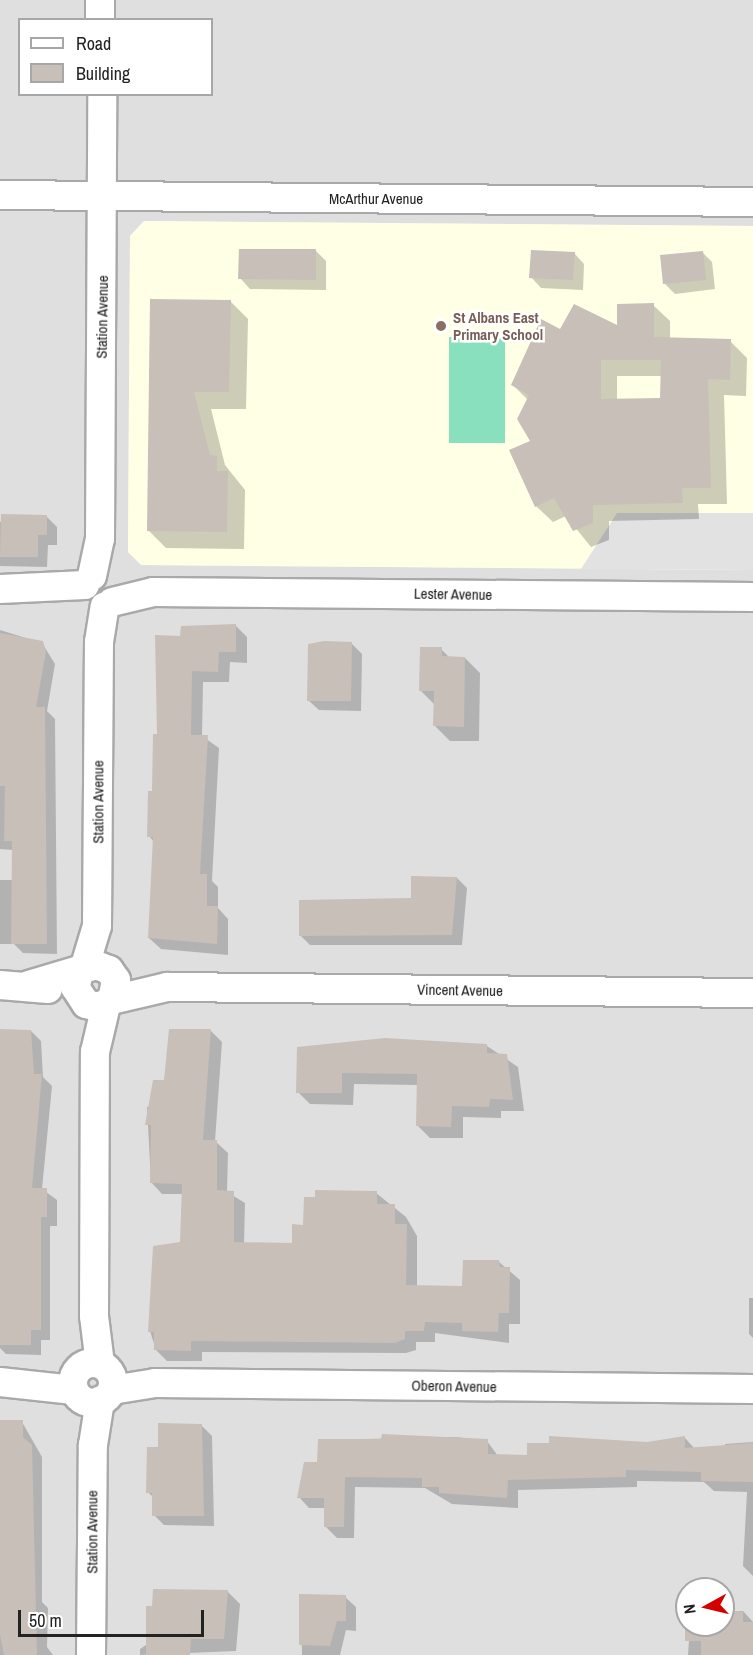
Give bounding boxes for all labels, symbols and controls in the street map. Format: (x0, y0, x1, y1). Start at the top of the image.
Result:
legend (18, 18, 213, 96)
text: Road (76, 31, 111, 56)
text: Building (76, 61, 130, 86)
street label: McArthur Avenue (329, 190, 423, 208)
street label: Station Avenue (92, 275, 112, 359)
place label: St Albans East Primary School (453, 308, 543, 343)
marker: St Albans East Primary School (434, 319, 448, 333)
street label: Lester Avenue (413, 584, 493, 604)
street label: Station Avenue (89, 760, 107, 844)
street label: Vincent Avenue (417, 980, 503, 1000)
street label: Oberon Avenue (411, 1376, 497, 1396)
street label: Station Avenue (83, 1490, 101, 1574)
north arrow (675, 1577, 735, 1637)
scale bar (21, 1598, 207, 1636)
text: N (678, 1603, 701, 1615)
text: 50 m (29, 1608, 62, 1633)

